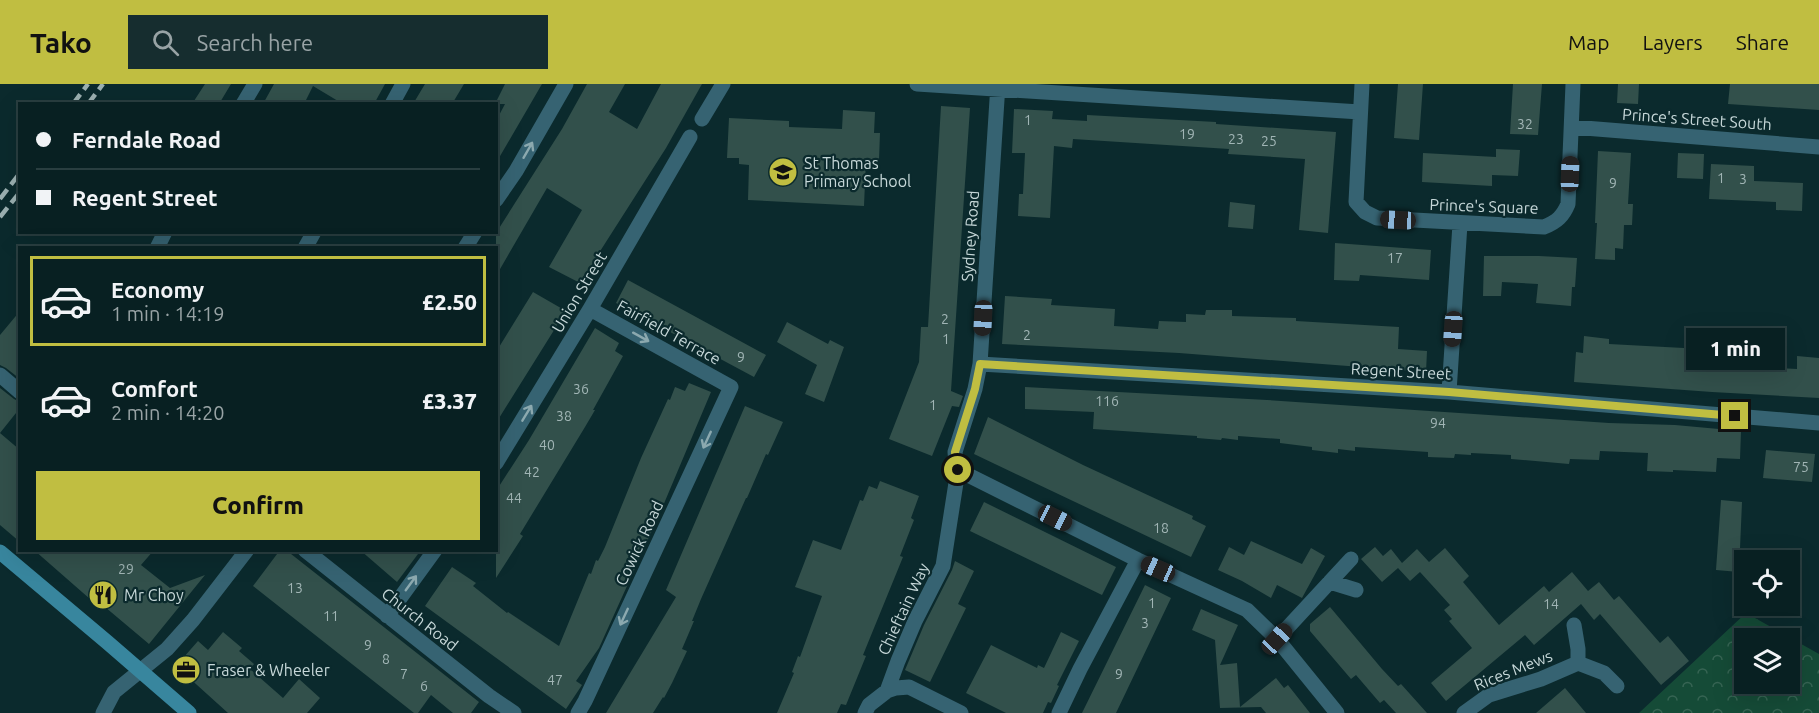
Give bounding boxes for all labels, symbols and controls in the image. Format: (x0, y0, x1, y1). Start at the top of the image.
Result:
search box (128, 15, 548, 69)
icon: search (149, 26, 182, 59)
text: Tako (30, 27, 92, 58)
text: Search here (197, 30, 313, 55)
text: Map (1568, 30, 1609, 54)
text: Layers (1642, 30, 1703, 54)
text: Share (1736, 30, 1789, 54)
street label: Prince's Street South (1622, 105, 1772, 133)
house number: 1 (1024, 112, 1032, 128)
house number: 32 (1517, 116, 1533, 132)
house number: 19 (1179, 126, 1195, 142)
text: Ferndale Road (72, 127, 221, 152)
house number: 23 (1228, 131, 1244, 147)
house number: 25 (1261, 133, 1277, 149)
one-way arrow (522, 142, 534, 159)
place label: St Thomas Primary School (804, 154, 911, 190)
school or university icon: St Thomas Primary School (767, 156, 799, 188)
car (1560, 156, 1580, 192)
house number: 1 (1717, 170, 1725, 186)
house number: 3 (1739, 171, 1747, 187)
house number: 9 (1609, 175, 1617, 191)
text: Regent Street (72, 185, 218, 210)
street label: Sydney Road (958, 190, 982, 282)
street label: Prince's Square (1429, 195, 1539, 217)
car (1380, 210, 1416, 230)
street label: Union Street (548, 248, 610, 336)
house number: 17 (1387, 250, 1403, 266)
icon: car (39, 274, 93, 328)
text: Economy (111, 277, 204, 302)
text: £2.50 (422, 289, 477, 314)
street label: Fairfield Terrace (614, 296, 724, 368)
car (973, 300, 993, 336)
text: 1 min · 14:19 (111, 302, 225, 325)
car (1443, 310, 1463, 348)
house number: 2 (941, 311, 949, 327)
house number: 2 (1023, 327, 1031, 343)
callout: 1 min (1686, 329, 1784, 371)
house number: 1 (942, 331, 950, 347)
one-way arrow (633, 332, 650, 344)
text: 1 min (1710, 337, 1761, 360)
house number: 9 (737, 349, 745, 365)
street label: Regent Street (1350, 359, 1452, 383)
icon: car (39, 373, 93, 427)
text: Comfort (111, 376, 198, 401)
house number: 36 (573, 381, 589, 397)
text: £3.37 (422, 388, 477, 413)
house number: 116 (1095, 393, 1119, 409)
house number: 1 (929, 397, 937, 413)
text: 2 min · 14:20 (111, 401, 225, 424)
route end (1721, 402, 1748, 429)
one-way arrow (521, 405, 533, 422)
house number: 38 (556, 408, 572, 424)
house number: 94 (1430, 415, 1446, 431)
one-way arrow (700, 430, 712, 448)
house number: 40 (539, 437, 555, 453)
route start (944, 456, 971, 483)
house number: 75 (1793, 459, 1809, 475)
house number: 42 (524, 464, 540, 480)
button: Confirm (36, 471, 480, 540)
house number: 44 (506, 490, 522, 506)
street label: Cowick Road (612, 498, 666, 588)
car (1035, 502, 1075, 534)
house number: 18 (1153, 520, 1169, 536)
map controls (1734, 550, 1800, 694)
button: locate (1734, 550, 1800, 616)
car (1138, 553, 1178, 585)
street label: Chieftain Way (874, 560, 932, 658)
house number: 29 (118, 561, 134, 577)
one-way arrow (405, 576, 417, 592)
restaurant icon: Mr Choy (87, 579, 119, 611)
house number: 13 (287, 580, 303, 596)
street label: Church Road (379, 584, 461, 654)
place label: Mr Choy (124, 586, 184, 604)
house number: 1 (1148, 595, 1156, 611)
house number: 14 (1543, 596, 1559, 612)
one-way arrow (618, 607, 630, 625)
house number: 11 (323, 608, 339, 624)
house number: 3 (1141, 615, 1149, 631)
car (1258, 620, 1296, 658)
button: layers (1734, 628, 1800, 694)
house number: 9 (364, 637, 372, 653)
street label: Rices Mews (1471, 646, 1555, 694)
house number: 8 (382, 651, 390, 667)
office icon: Fraser & Wheeler (170, 654, 202, 686)
place label: Fraser & Wheeler (207, 661, 330, 679)
house number: 7 (400, 666, 408, 682)
house number: 9 (1115, 666, 1123, 682)
house number: 47 (547, 672, 563, 688)
house number: 6 (420, 678, 428, 694)

